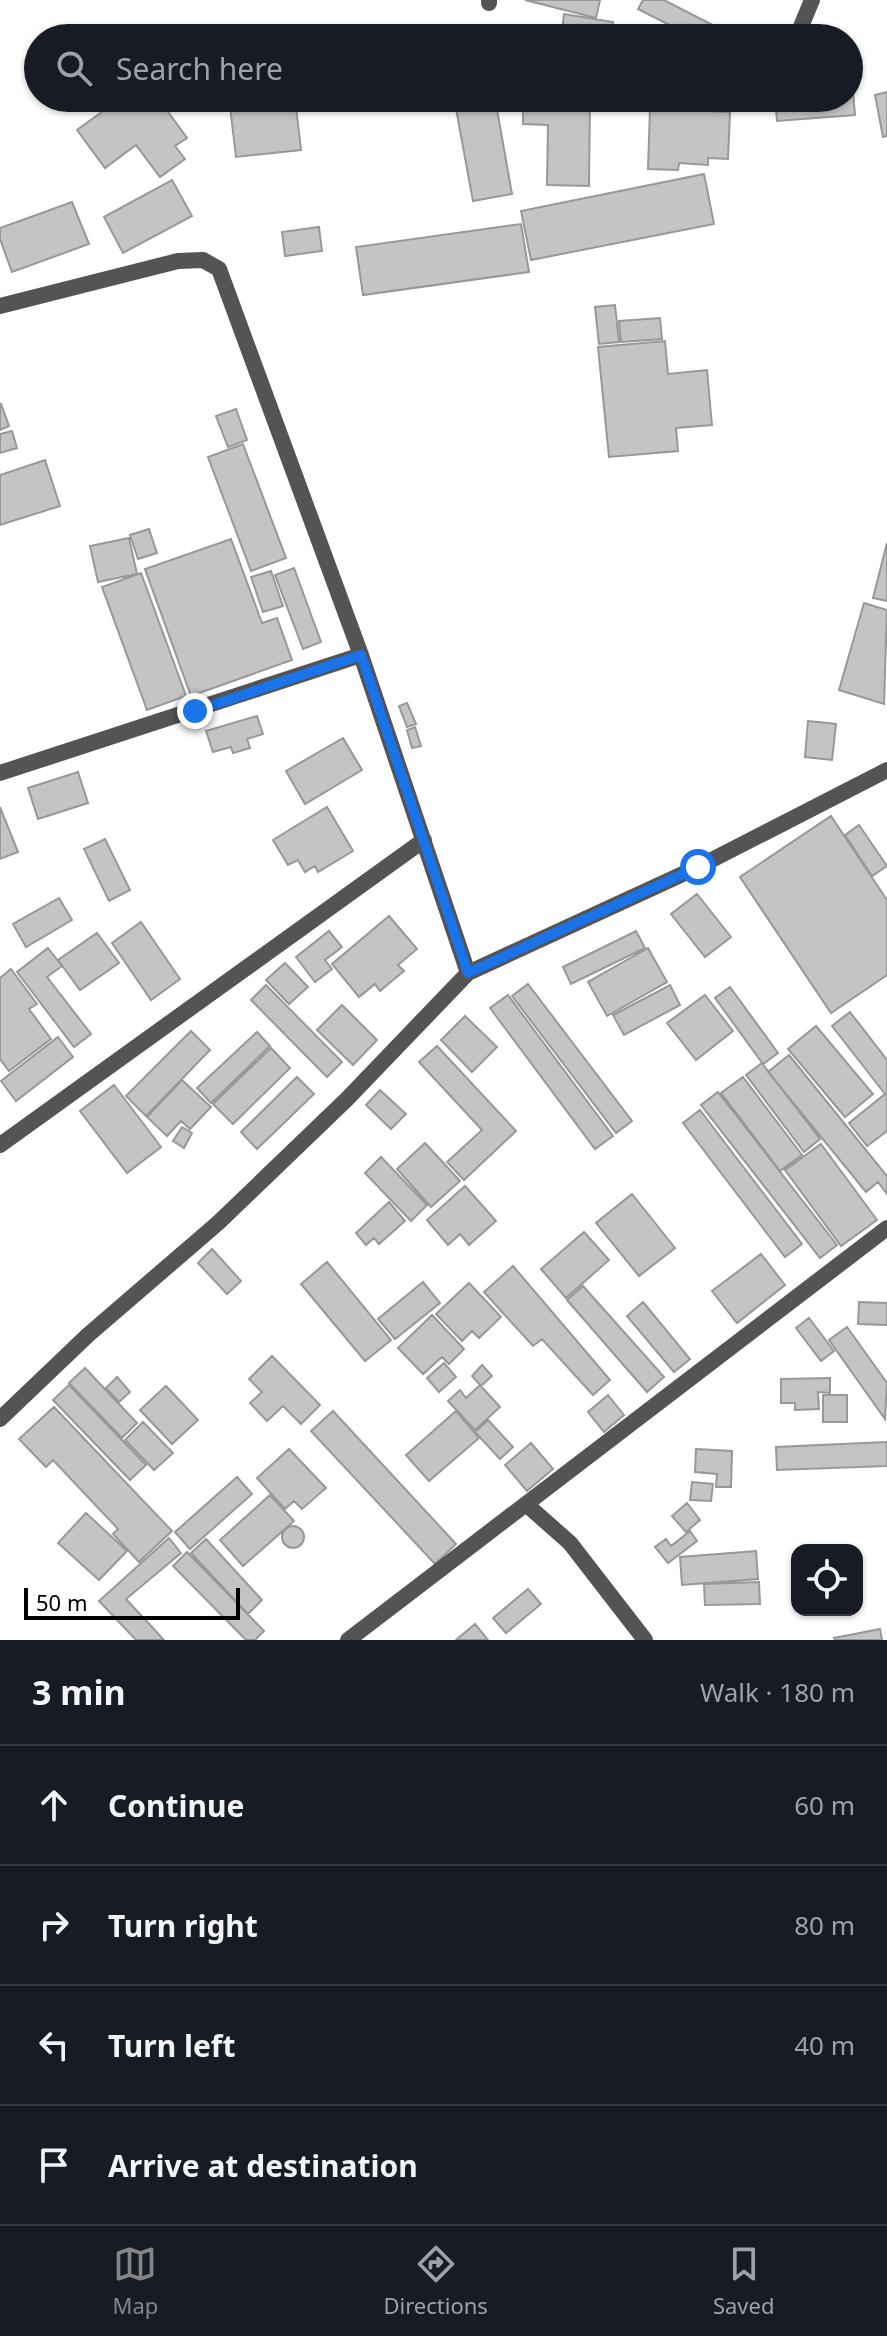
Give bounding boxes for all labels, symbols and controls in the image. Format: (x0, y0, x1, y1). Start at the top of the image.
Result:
search box (24, 24, 863, 112)
icon: search (52, 46, 96, 90)
text: Search here (116, 48, 283, 89)
route end (177, 693, 213, 729)
route start (680, 849, 716, 885)
map controls (791, 1544, 863, 1616)
button: locate (791, 1544, 863, 1616)
scale bar (24, 1584, 240, 1620)
text: 50 m (36, 1587, 87, 1617)
text: 3 min (32, 1669, 126, 1715)
text: Walk · 180 m (700, 1674, 855, 1710)
icon: ahead (32, 1783, 76, 1827)
text: Continue (108, 1785, 244, 1826)
text: 60 m (794, 1787, 855, 1823)
icon: right (32, 1903, 76, 1947)
text: Turn right (108, 1905, 258, 1946)
text: 80 m (794, 1907, 855, 1943)
icon: left (32, 2023, 76, 2067)
text: Turn left (108, 2025, 236, 2066)
text: 40 m (794, 2027, 855, 2063)
icon: arrive (32, 2143, 76, 2187)
text: Arrive at destination (108, 2145, 418, 2186)
tab: Map (113, 2242, 158, 2320)
tab: Directions (383, 2242, 488, 2320)
tab: Saved (713, 2242, 774, 2320)

